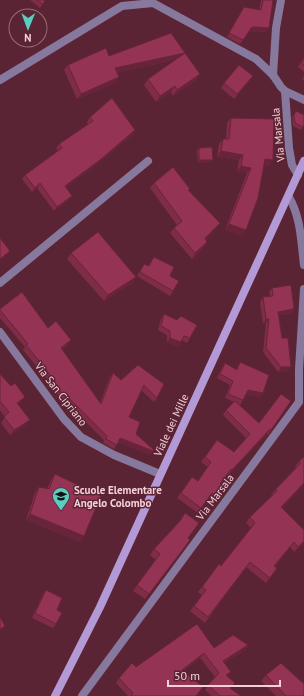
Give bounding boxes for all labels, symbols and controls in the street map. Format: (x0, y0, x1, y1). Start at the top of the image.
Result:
north arrow (8, 8, 48, 48)
text: N (24, 31, 32, 45)
street label: Via Marsala (268, 107, 288, 164)
street label: Via San Cipriano (31, 359, 90, 429)
street label: Viale dei Mille (150, 391, 192, 459)
street label: Via Marsala (192, 471, 237, 524)
place label: Scuole Elementare Angelo Colombo (74, 483, 162, 510)
school or university icon: Scuole Elementare Angelo Colombo (51, 486, 71, 511)
scale bar (168, 662, 280, 688)
text: 50 m (174, 668, 200, 683)

